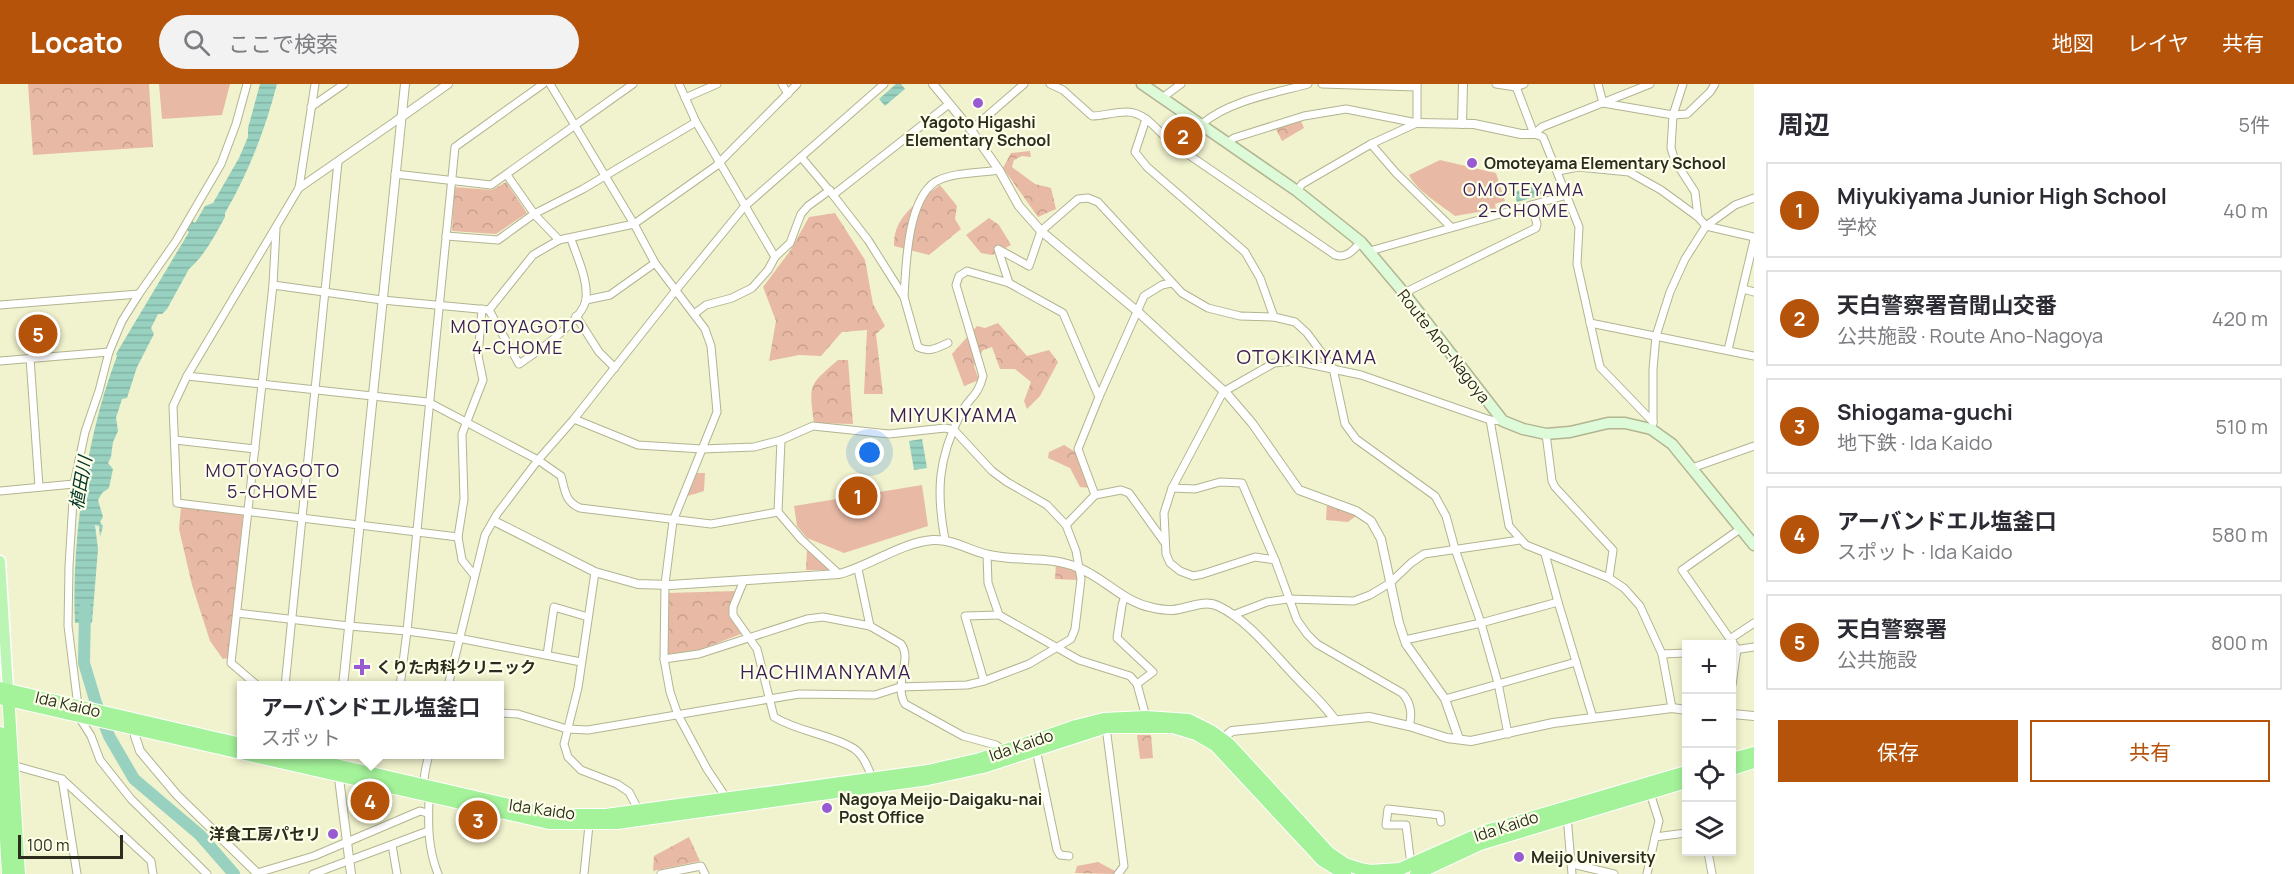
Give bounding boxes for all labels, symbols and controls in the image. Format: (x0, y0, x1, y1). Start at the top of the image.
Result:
search box (159, 15, 579, 69)
text: Locato (30, 23, 123, 61)
icon: search (180, 26, 213, 59)
text: ここで検索 (228, 29, 338, 59)
text: 地図 (2052, 29, 2094, 57)
text: レイヤ (2127, 29, 2189, 57)
text: 共有 (2222, 29, 2264, 57)
marker: Yagoto Higashi Elementary School (971, 96, 985, 110)
text: 周辺 (1778, 106, 1830, 142)
place label: Yagoto Higashi Elementary School (905, 111, 1051, 151)
text: 5件 (2238, 111, 2270, 138)
pin: 2 (1164, 113, 1202, 158)
place label: Omoteyama Elementary School (1484, 152, 1726, 174)
marker: Omoteyama Elementary School (1465, 156, 1479, 170)
district label: OMOTEYAMA 2-CHOME (1463, 177, 1585, 222)
text: Miyukiyama Junior High School (1837, 181, 2167, 211)
text: 1 (1795, 197, 1804, 224)
text: 40 m (2223, 197, 2268, 224)
text: 学校 (1837, 213, 1877, 240)
street label: Route Ano-Nagoya (1393, 284, 1495, 408)
text: 天白警察署音聞山交番 (1837, 290, 2057, 320)
text: 2 (1794, 305, 1805, 332)
text: 420 m (2212, 305, 2268, 332)
pin: 5 (18, 312, 57, 356)
district label: MOTOYAGOTO 4-CHOME (451, 314, 585, 359)
text: 公共施設 · Route Ano-Nagoya (1837, 322, 2103, 349)
district label: OTOKIKIYAMA (1236, 343, 1378, 370)
text: Shiogama-guchi (1837, 397, 2013, 427)
district label: MIYUKIYAMA (890, 401, 1018, 428)
text: 3 (1794, 413, 1805, 440)
text: 510 m (2215, 413, 2268, 440)
text: 地下鉄 · Ida Kaido (1837, 429, 1993, 456)
your location (855, 438, 884, 467)
water label: 植田川 (64, 452, 97, 511)
district label: MOTOYAGOTO 5-CHOME (206, 458, 340, 503)
pin: 1 (838, 474, 878, 518)
text: アーバンドエル塩釜口 (1837, 506, 2057, 536)
text: 4 (1793, 521, 1806, 548)
text: 580 m (2212, 521, 2268, 548)
text: スポット · Ida Kaido (1837, 538, 2013, 565)
text: 天白警察署 (1837, 614, 1947, 644)
text: 5 (1794, 629, 1805, 656)
text: 800 m (2211, 629, 2268, 656)
map controls (1682, 640, 1736, 856)
button: + (1682, 640, 1736, 694)
text: 公共施設 (1837, 646, 1917, 673)
place label: くりた内科クリニック (376, 656, 536, 678)
marker: くりた内科クリニック (353, 658, 371, 676)
district label: HACHIMANYAMA (740, 658, 912, 685)
popup (237, 681, 504, 759)
street label: Ida Kaido (33, 686, 103, 722)
text: アーバンドエル塩釜口 (261, 692, 480, 722)
button: − (1682, 694, 1736, 748)
button: 保存 (1778, 720, 2018, 782)
button: 共有 (2030, 720, 2270, 782)
text: スポット (261, 724, 341, 751)
street label: Ida Kaido (986, 724, 1056, 766)
button: locate (1682, 748, 1736, 802)
pin: 4 (350, 778, 389, 824)
place label: Nagoya Meijo-Daigaku-nai Post Office (839, 788, 1042, 828)
street label: Ida Kaido (508, 793, 576, 825)
pin: 3 (458, 798, 498, 842)
marker: Nagoya Meijo-Daigaku-nai Post Office (820, 801, 834, 815)
button: layers (1682, 802, 1736, 856)
street label: Ida Kaido (1471, 805, 1541, 847)
place label: 洋食工房パセリ (209, 823, 321, 845)
marker: 洋食工房パセリ (326, 827, 340, 841)
scale bar (18, 832, 123, 860)
text: 100 m (27, 834, 70, 856)
place label: Meijo University (1531, 846, 1656, 868)
marker: Meijo University (1512, 850, 1526, 864)

